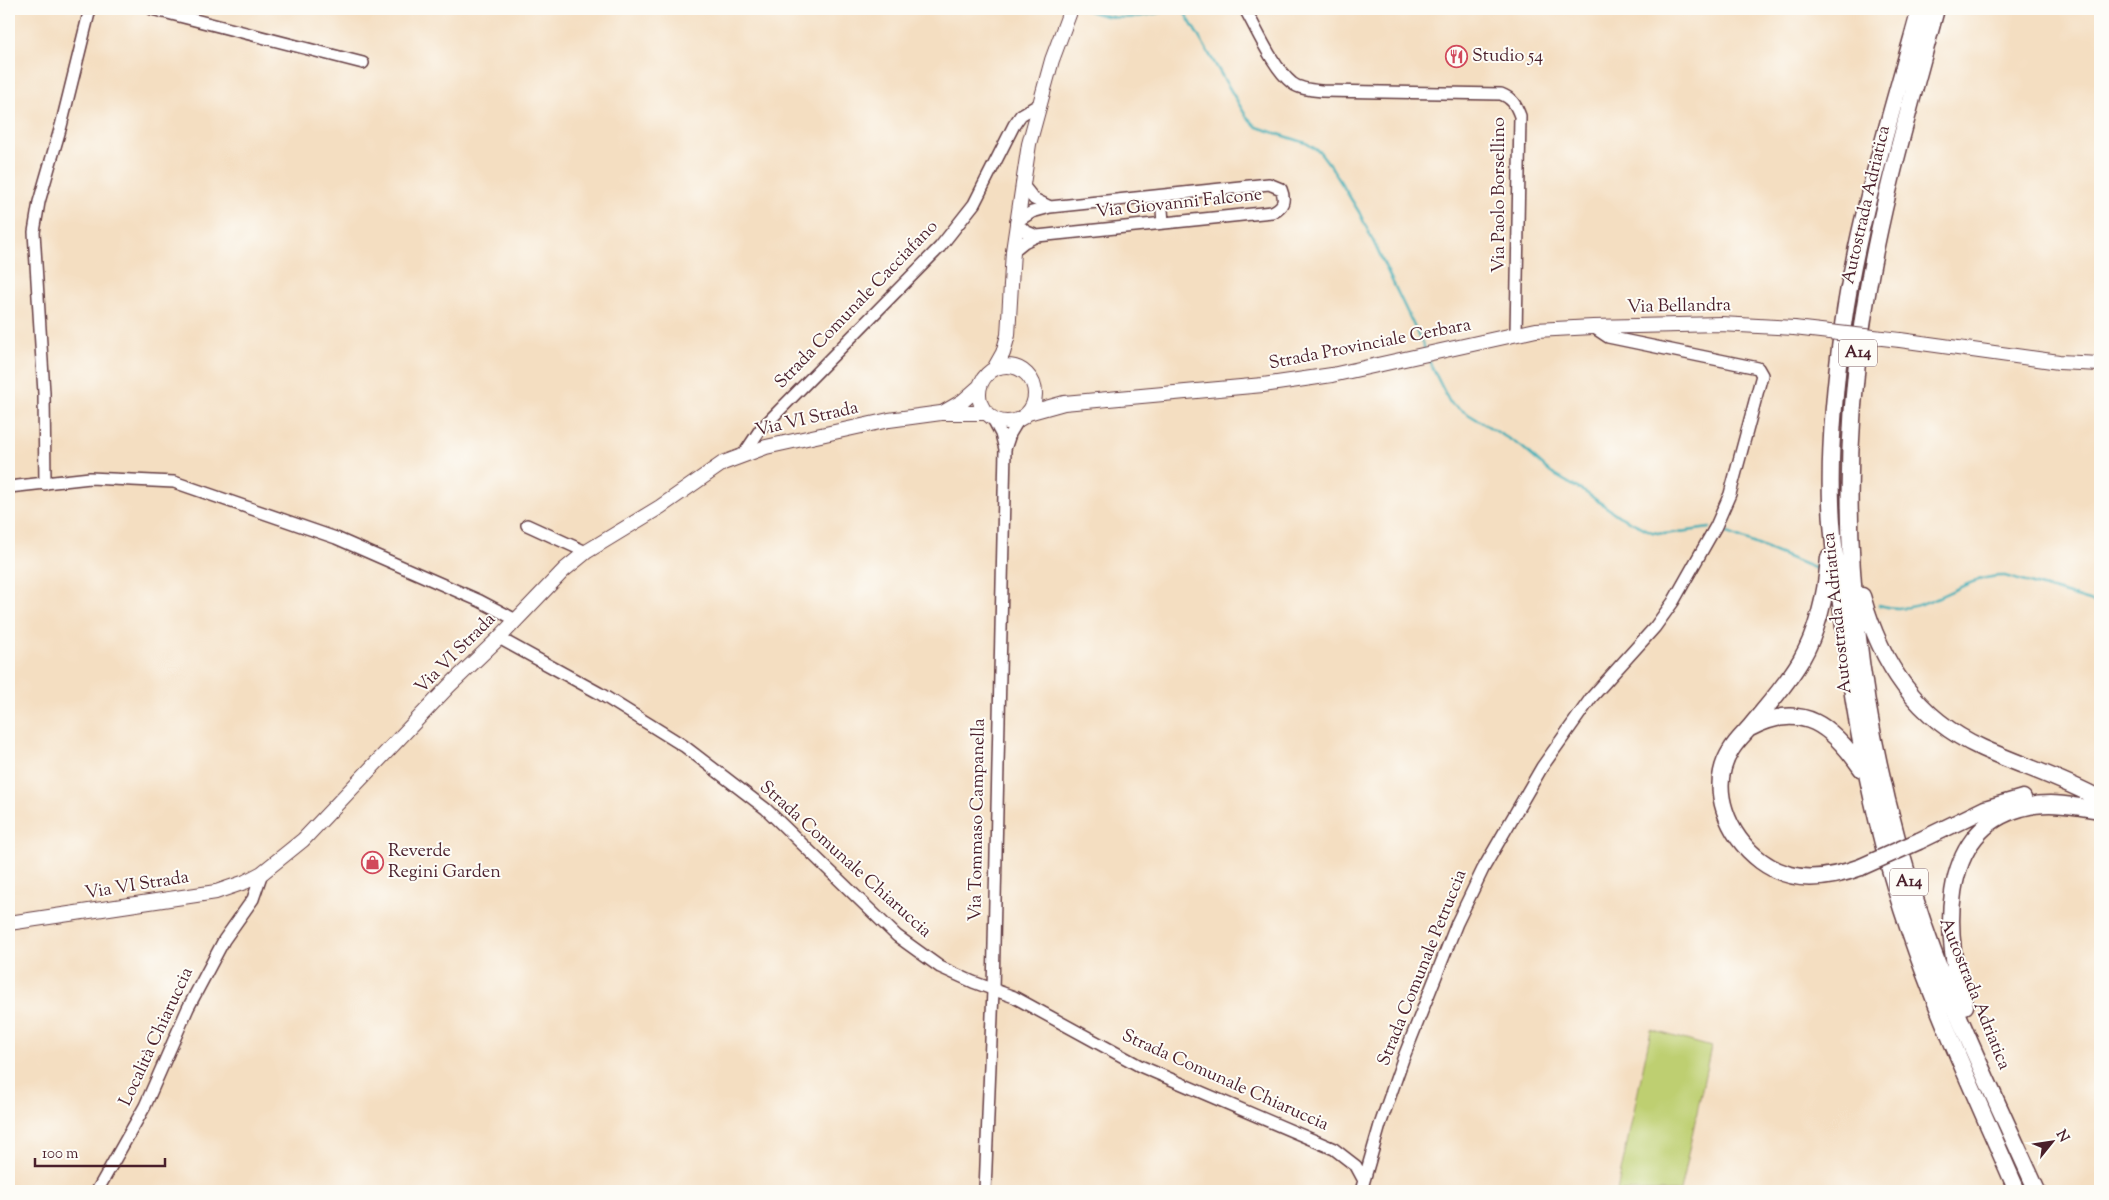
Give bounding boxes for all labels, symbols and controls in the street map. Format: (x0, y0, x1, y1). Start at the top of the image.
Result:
place label: Studio 54 (1472, 44, 1543, 70)
restaurant icon: Studio 54 (1444, 45, 1468, 69)
street label: Via Paolo Borsellino (1487, 117, 1513, 273)
street label: Autostrada Adriatica (1836, 123, 1898, 287)
street label: Via Giovanni Falcone (1094, 182, 1264, 226)
street label: Strada Comunale Cacciafano (769, 215, 945, 395)
street label: Via Bellandra (1627, 293, 1731, 321)
street label: Strada Provinciale Cerbara (1267, 313, 1473, 377)
road number: A14 (1839, 339, 1877, 366)
street label: Via VI Strada (753, 396, 861, 444)
street label: Autostrada Adriatica (1817, 531, 1859, 695)
street label: Via VI Strada (410, 608, 502, 700)
street label: Via Tommaso Campanella (963, 718, 993, 922)
street label: Strada Comunale Chiaruccia (753, 775, 937, 945)
place label: Reverde Regini Garden (388, 839, 501, 886)
shop icon: Reverde Regini Garden (360, 850, 384, 874)
street label: Via VI Strada (83, 865, 191, 907)
street label: Strada Comunale Petruccia (1372, 866, 1474, 1070)
road number: A14 (1890, 869, 1928, 896)
street label: Autostrada Adriatica (1932, 914, 2016, 1074)
street label: Località Chiaruccia (113, 963, 201, 1111)
street label: Strada Comunale Chiaruccia (1117, 1024, 1333, 1138)
north arrow (2026, 1118, 2076, 1168)
text: N (2050, 1127, 2073, 1146)
scale bar (35, 1135, 165, 1167)
text: 100 m (42, 1144, 79, 1165)

